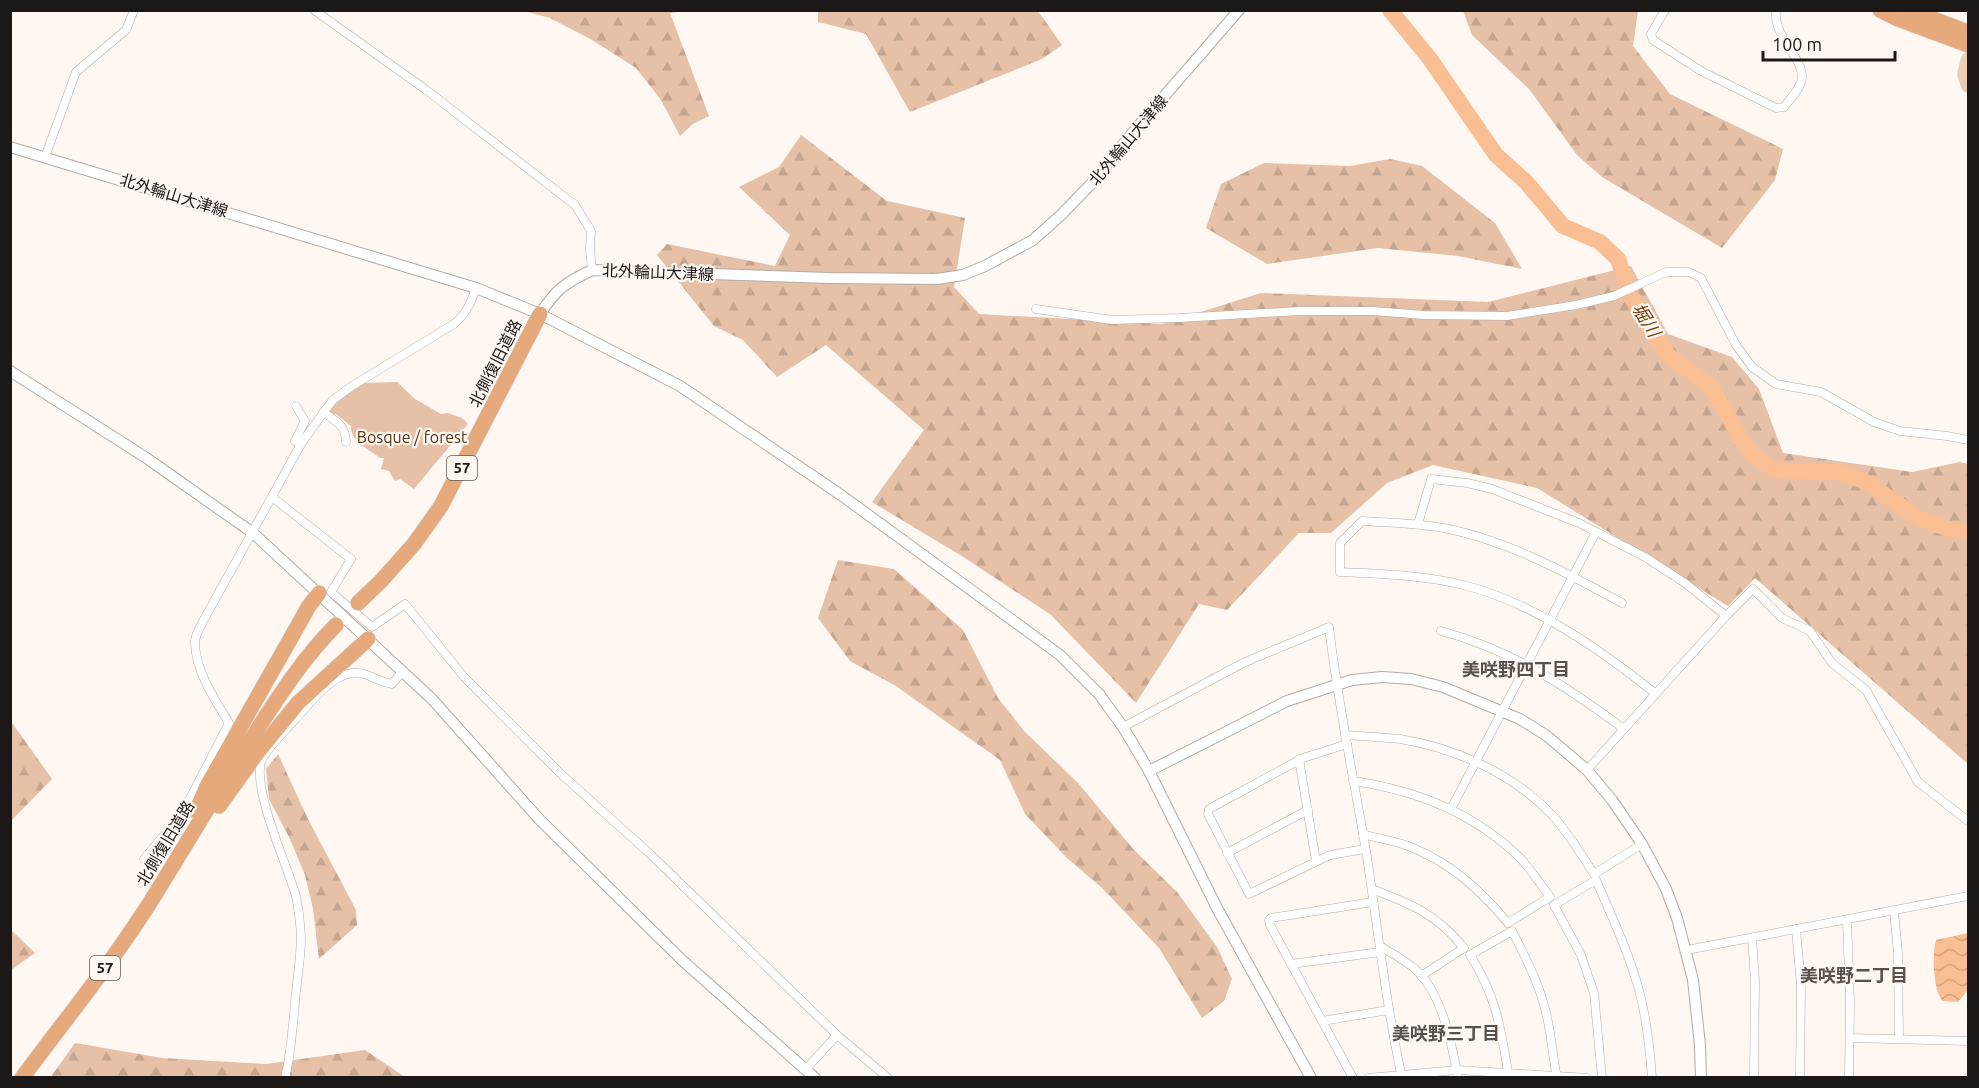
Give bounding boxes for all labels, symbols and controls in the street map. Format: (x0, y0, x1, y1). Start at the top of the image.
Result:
scale bar (1763, 24, 1895, 62)
text: 100 m (1772, 34, 1822, 54)
street label: 北外輪山大津線 (1085, 91, 1171, 189)
street label: 北外輪山大津線 (118, 170, 230, 220)
street label: 北外輪山大津線 (602, 261, 714, 283)
water label: 堀川 (1629, 299, 1666, 342)
street label: 北側復旧道路 (465, 316, 525, 410)
park label: Bosque / forest (357, 428, 468, 446)
road number: 57 (447, 456, 477, 480)
district label: 美咲野四丁目 (1462, 659, 1570, 679)
street label: 北側復旧道路 (133, 797, 197, 889)
road number: 57 (90, 956, 120, 980)
district label: 美咲野二丁目 (1800, 965, 1908, 985)
district label: 美咲野三丁目 (1392, 1023, 1500, 1043)

